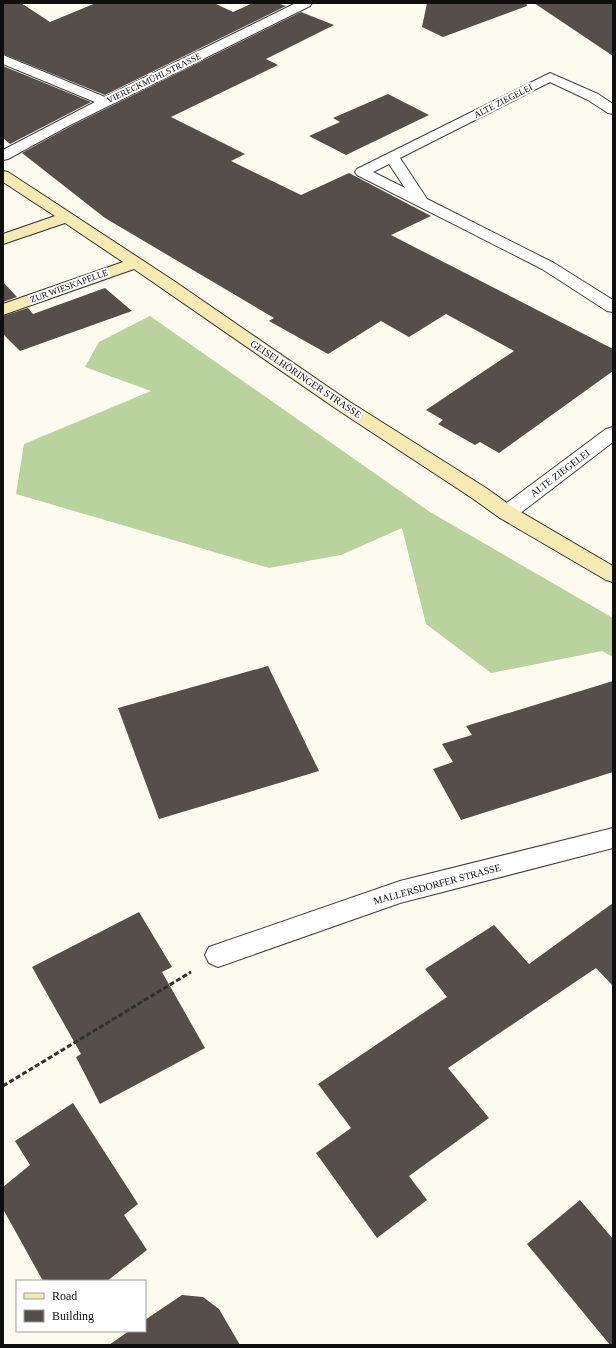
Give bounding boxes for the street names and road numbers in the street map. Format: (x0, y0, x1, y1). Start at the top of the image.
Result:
street label: VIERECKMÜHLSTRASSE (105, 50, 203, 105)
street label: ALTE ZIEGELEI (472, 82, 534, 120)
street label: ZUR WIESKAPELLE (29, 267, 110, 305)
street label: GEISELHÖRINGER STRASSE (248, 338, 364, 420)
street label: ALTE ZIEGELEI (528, 447, 592, 499)
street label: MALLERSDORFER STRASSE (372, 862, 502, 906)

